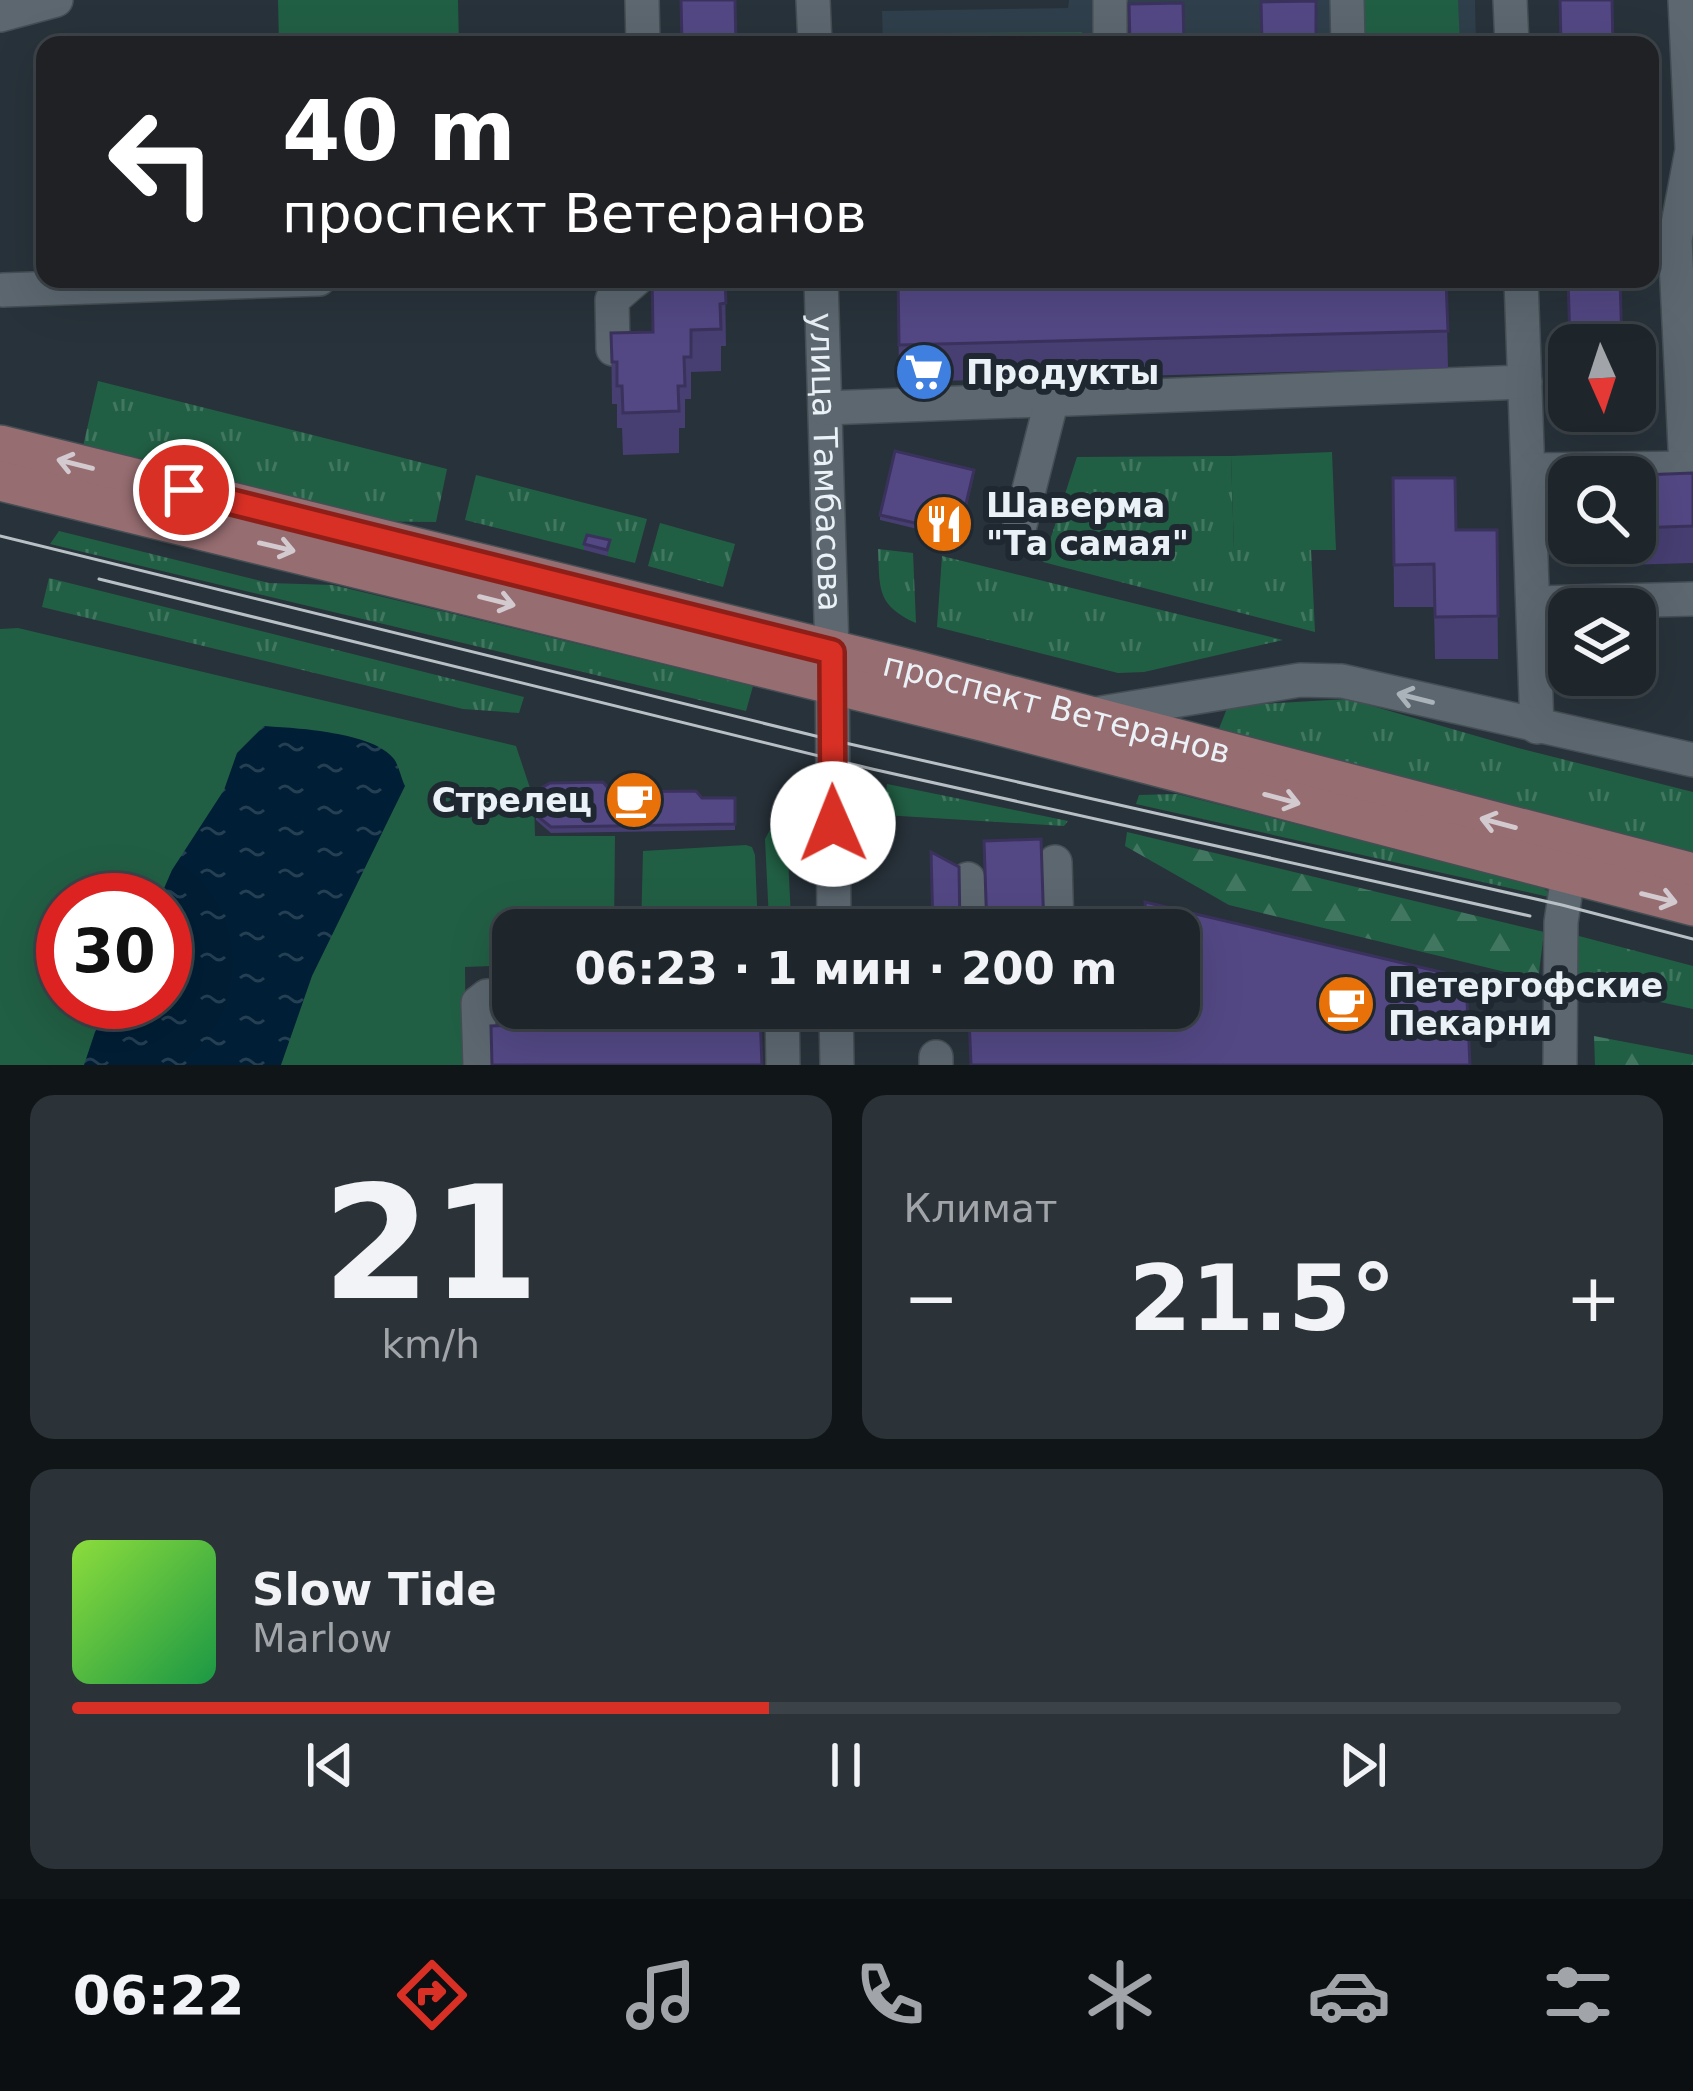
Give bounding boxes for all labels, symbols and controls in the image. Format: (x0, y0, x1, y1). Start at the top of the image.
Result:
text: 40 m (282, 82, 516, 180)
icon: left (84, 84, 240, 240)
text: проспект Ветеранов (282, 182, 867, 245)
street label: улица Тамбасова (802, 312, 850, 612)
north arrow (1548, 324, 1656, 432)
map controls (1548, 324, 1656, 696)
supermarket icon: Продукты (893, 341, 955, 403)
place label: Продукты (966, 353, 1159, 392)
pin (133, 439, 235, 541)
one-way arrow (56, 452, 94, 474)
button: search (1548, 456, 1656, 564)
icon: arrive (151, 457, 217, 523)
place label: Шаверма "Та самая" (986, 486, 1189, 563)
restaurant icon: Шаверма "Та самая" (913, 493, 975, 555)
one-way arrow (258, 537, 296, 559)
button: layers (1548, 588, 1656, 696)
one-way arrow (478, 591, 516, 613)
street label: проспект Ветеранов (879, 644, 1235, 771)
one-way arrow (1396, 686, 1434, 708)
position arrow (770, 761, 896, 887)
cafe icon: Стрелец (603, 769, 665, 831)
place label: Стрелец (432, 781, 592, 820)
one-way arrow (1262, 789, 1300, 811)
one-way arrow (1480, 811, 1518, 833)
speed limit sign: 30 (36, 873, 192, 1029)
one-way arrow (1640, 888, 1678, 910)
text: 06:23 · 1 мин · 200 m (575, 942, 1117, 995)
place label: Петергофские Пекарни (1388, 966, 1663, 1043)
cafe icon: Петергофские Пекарни (1315, 973, 1377, 1035)
text: 21 (322, 1153, 539, 1335)
text: Климат (904, 1186, 1058, 1231)
text: 21.5° (1129, 1246, 1396, 1351)
text: − (904, 1260, 959, 1337)
text: + (1566, 1260, 1621, 1337)
text: km/h (382, 1322, 480, 1367)
text: Slow Tide (252, 1563, 497, 1616)
text: Marlow (252, 1616, 392, 1661)
icon: previous (297, 1732, 363, 1798)
icon: pause (813, 1732, 879, 1798)
icon: next (1330, 1732, 1396, 1798)
icon: directions (390, 1953, 474, 2037)
icon: music (619, 1953, 703, 2037)
icon: phone (848, 1953, 932, 2037)
icon: climate (1078, 1953, 1162, 2037)
icon: car (1307, 1953, 1391, 2037)
icon: filters (1536, 1953, 1620, 2037)
text: 06:22 (73, 1964, 245, 2027)

